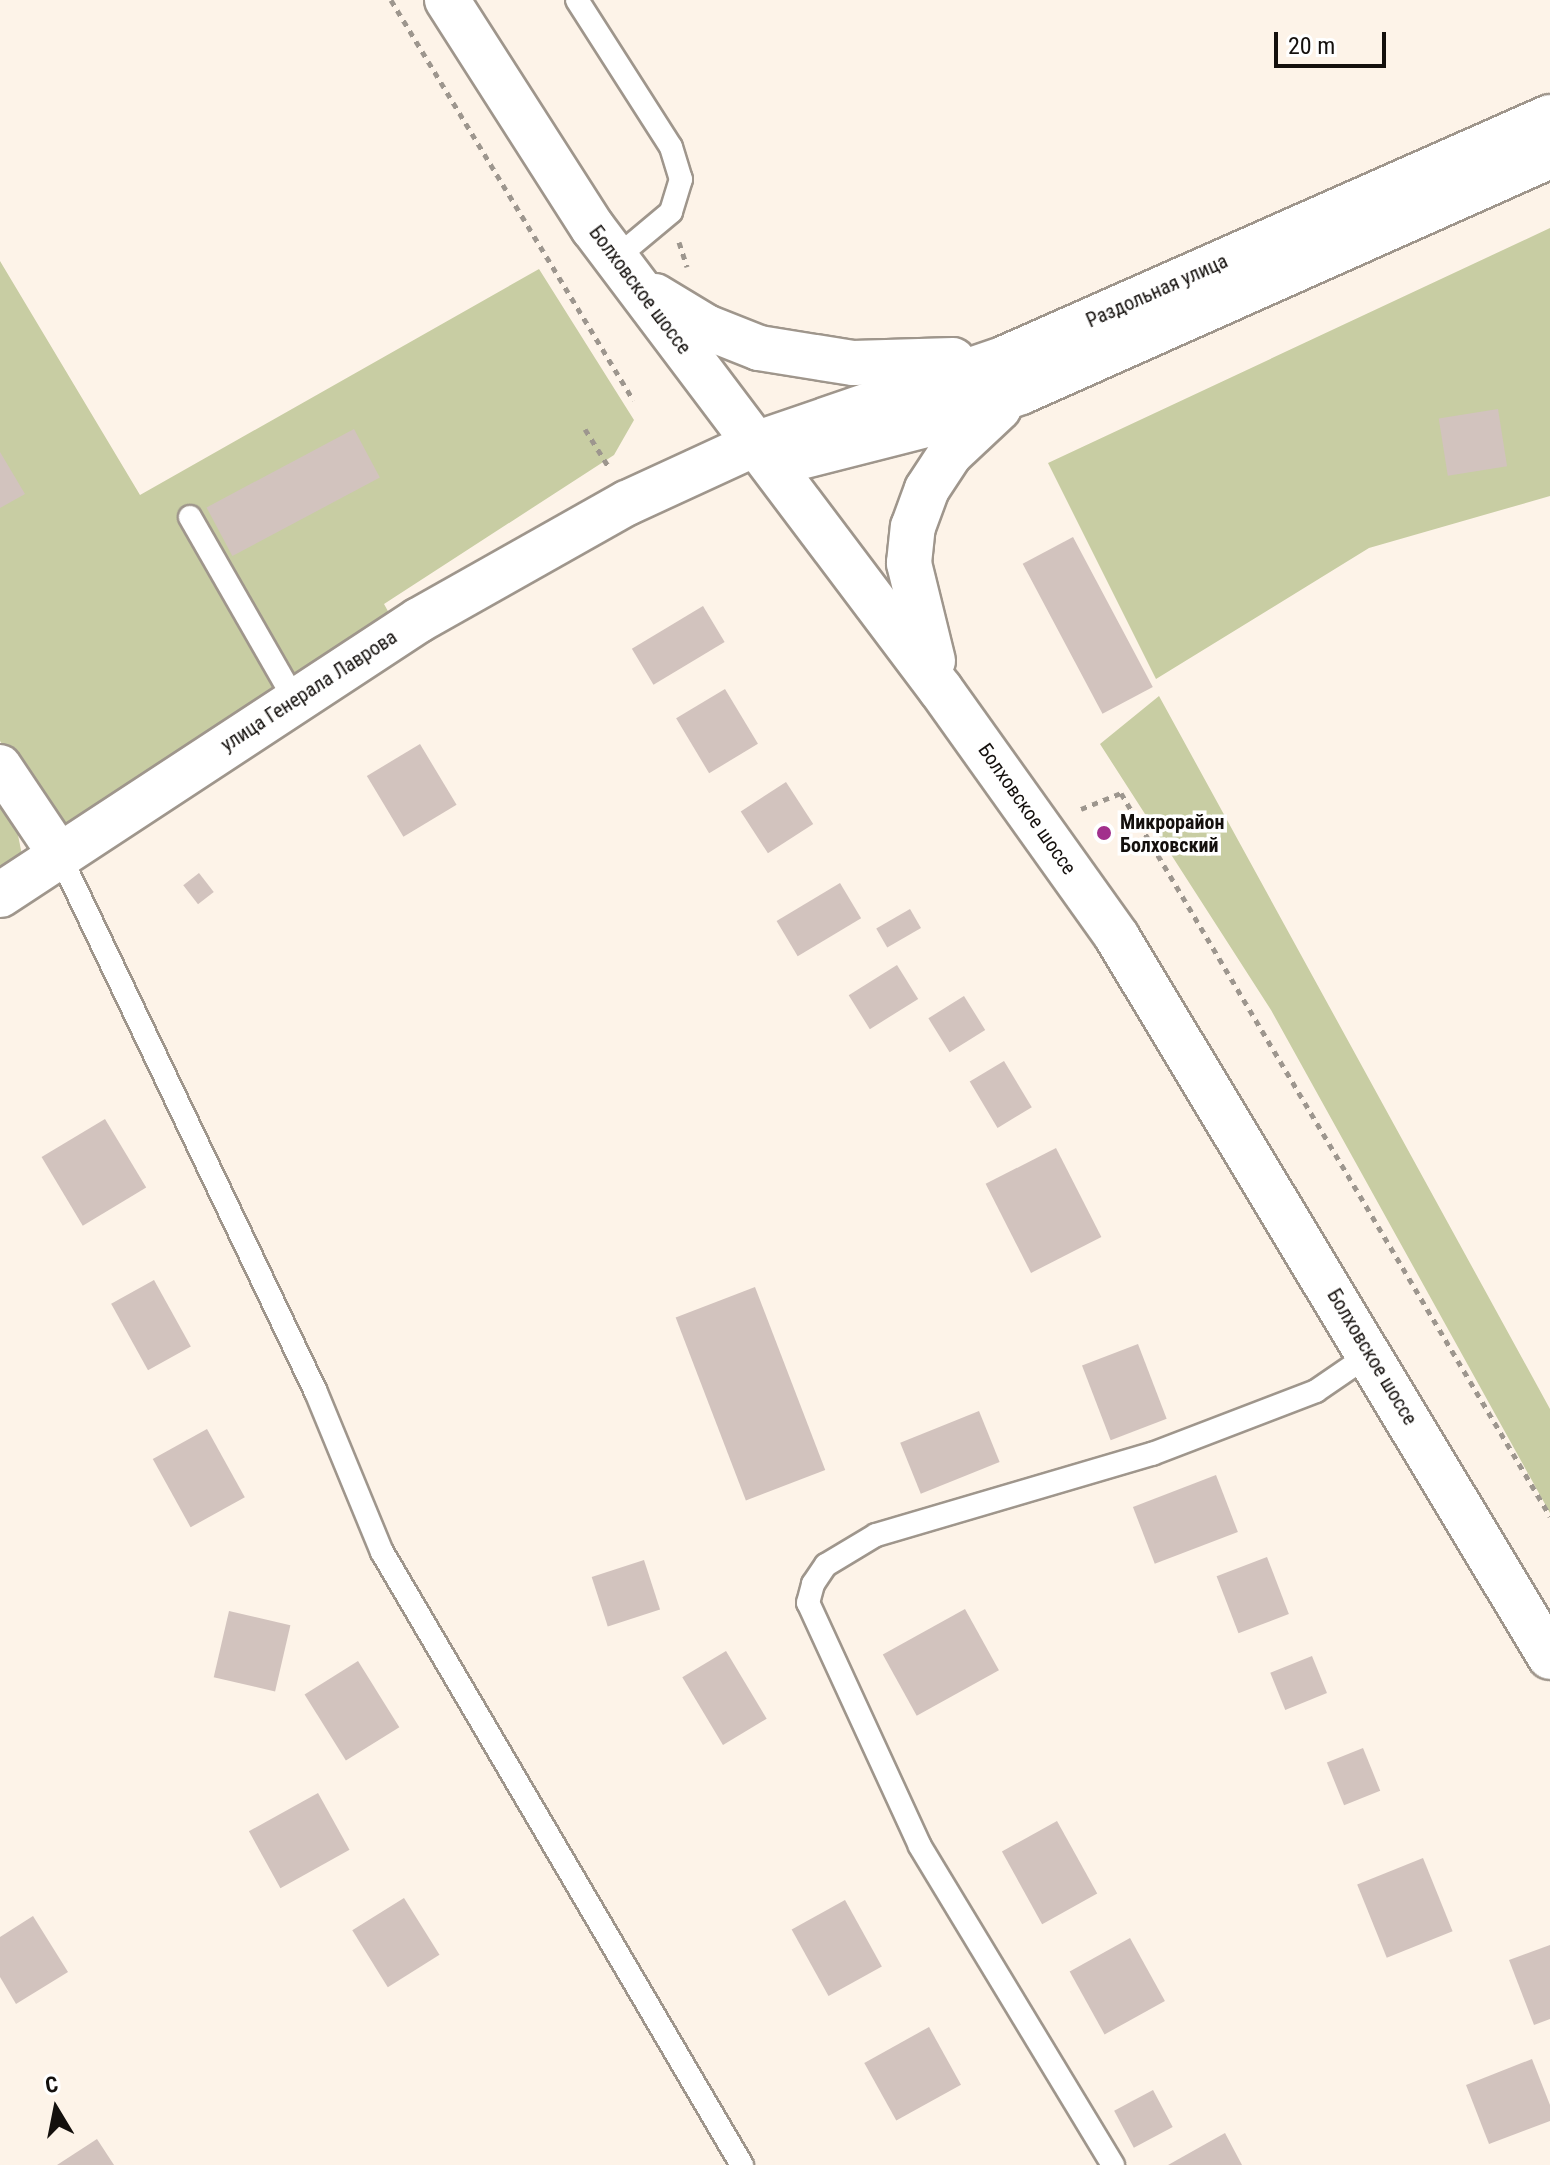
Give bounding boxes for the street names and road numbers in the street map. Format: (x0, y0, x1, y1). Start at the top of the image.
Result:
street label: Болховское шоссе (584, 221, 696, 359)
street label: Раздольная улица (1083, 249, 1231, 333)
street label: улица Генерала Лаврова (216, 625, 402, 757)
street label: Болховское шоссе (973, 739, 1081, 879)
street label: Болховское шоссе (1322, 1285, 1422, 1429)

